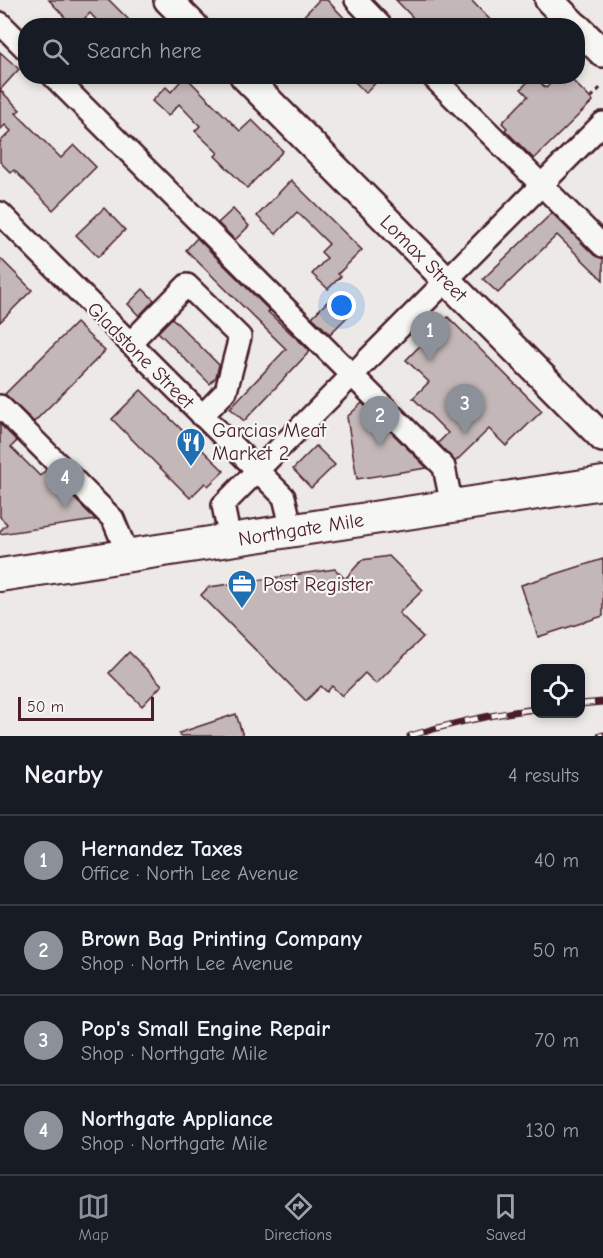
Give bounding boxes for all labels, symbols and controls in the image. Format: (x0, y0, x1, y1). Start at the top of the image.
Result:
search box (18, 18, 585, 84)
icon: search (39, 35, 72, 68)
text: Search here (87, 38, 202, 64)
street label: Lomax Street (375, 210, 473, 307)
your location (327, 291, 356, 320)
street label: Gladstone Street (82, 297, 200, 414)
pin: 1 (410, 312, 450, 361)
pin: 3 (446, 384, 484, 434)
pin: 2 (360, 396, 400, 446)
place label: Garcias Meat Market 2 (212, 419, 328, 465)
restaurant icon: Garcias Meat Market 2 (175, 426, 207, 468)
pin: 4 (46, 458, 84, 508)
street label: Northgate Mile (237, 508, 365, 551)
office icon: Post Register (226, 568, 258, 610)
place label: Post Register (263, 573, 373, 596)
map controls (531, 664, 585, 718)
button: locate (531, 664, 585, 718)
scale bar (18, 694, 154, 722)
text: 50 m (27, 698, 64, 716)
text: Nearby (24, 760, 103, 790)
text: 4 results (508, 764, 579, 787)
text: Hernandez Taxes (81, 836, 242, 862)
text: 1 (40, 849, 47, 872)
text: 40 m (534, 849, 579, 872)
text: Office · North Lee Avenue (81, 862, 298, 885)
text: Brown Bag Printing Company (81, 926, 362, 952)
text: 2 (39, 939, 48, 962)
text: 50 m (533, 939, 579, 962)
text: Shop · North Lee Avenue (81, 952, 293, 975)
text: Pop's Small Engine Repair (81, 1016, 330, 1042)
text: 3 (39, 1029, 48, 1052)
text: 70 m (534, 1029, 579, 1052)
text: Shop · Northgate Mile (81, 1042, 267, 1065)
text: Northgate Appliance (81, 1106, 273, 1132)
text: 4 (39, 1119, 48, 1142)
text: 130 m (526, 1119, 579, 1142)
text: Shop · Northgate Mile (81, 1132, 267, 1155)
tab: Map (77, 1190, 110, 1244)
tab: Directions (264, 1190, 332, 1244)
tab: Saved (486, 1190, 526, 1244)

